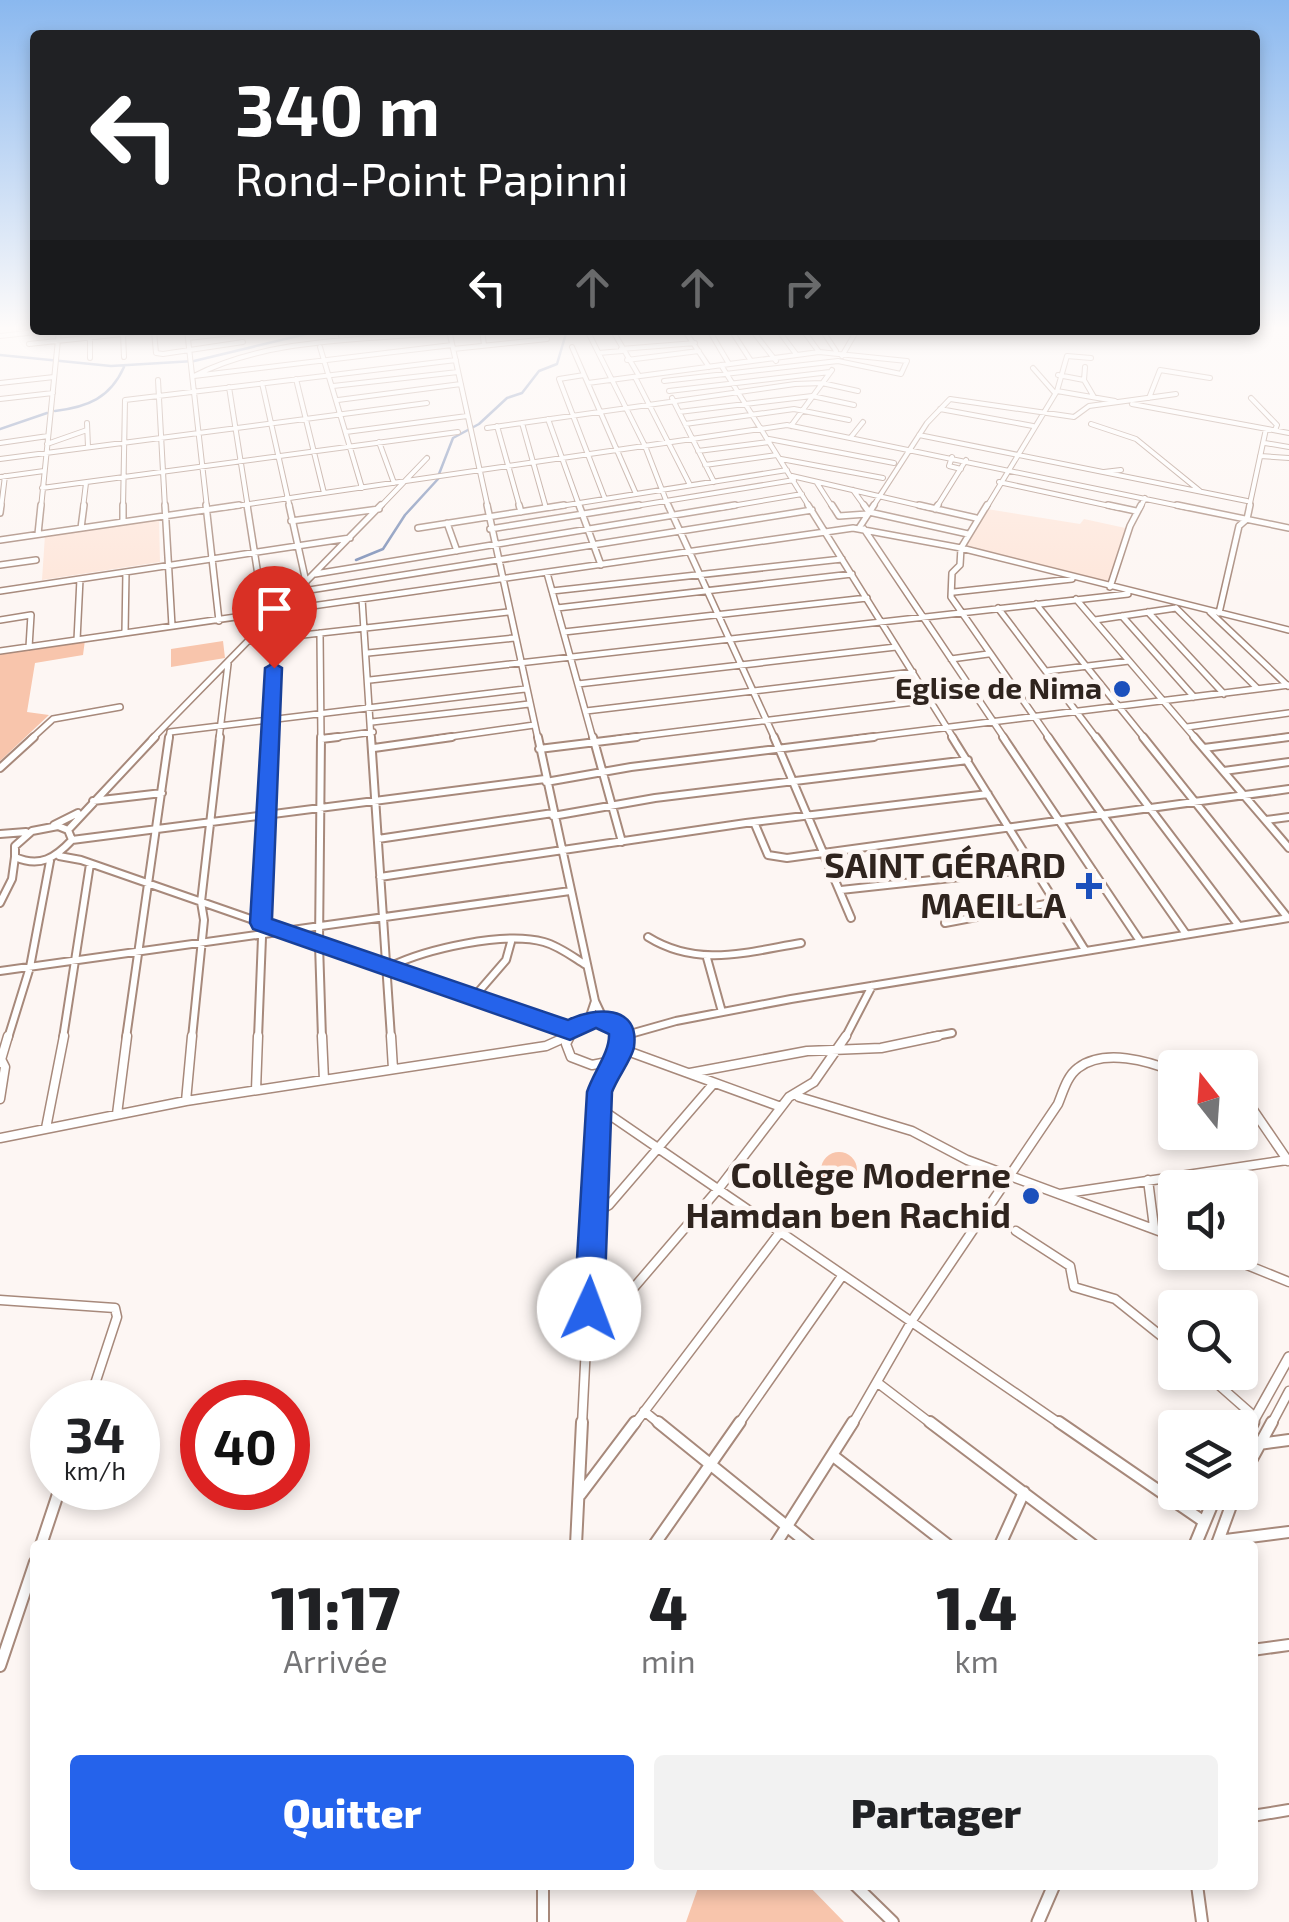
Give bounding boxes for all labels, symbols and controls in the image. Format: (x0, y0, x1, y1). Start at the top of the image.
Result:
text: 340 m (235, 66, 440, 150)
icon: left (70, 70, 200, 200)
text: Rond-Point Papinni (235, 151, 628, 205)
icon: left (460, 260, 515, 315)
icon: ahead (565, 260, 620, 315)
icon: ahead (670, 260, 725, 315)
icon: right (775, 260, 830, 315)
pin (232, 566, 317, 669)
icon: arrive (247, 581, 302, 636)
place label: Eglise de Nima (895, 669, 1102, 705)
marker: Eglise de Nima (1111, 678, 1133, 700)
place label: SAINT GÉRARD MAEILLA (824, 843, 1066, 925)
marker: SAINT GÉRARD MAEILLA (1076, 873, 1102, 899)
north arrow (1158, 1050, 1258, 1150)
map controls (1158, 1050, 1258, 1510)
place label: Collège Moderne Hamdan ben Rachid (685, 1153, 1011, 1235)
button: sound (1158, 1170, 1258, 1270)
marker: Collège Moderne Hamdan ben Rachid (1020, 1185, 1042, 1207)
position arrow (537, 1257, 641, 1361)
button: search (1158, 1290, 1258, 1390)
speed limit sign: 40 (180, 1380, 310, 1510)
text: 34 (65, 1403, 125, 1463)
button: layers (1158, 1410, 1258, 1510)
text: km/h (64, 1455, 126, 1485)
text: 11:17 (271, 1570, 400, 1642)
text: 4 (649, 1570, 688, 1642)
text: 1.4 (936, 1570, 1017, 1642)
text: Arrivée (283, 1641, 388, 1679)
text: min (641, 1641, 695, 1679)
text: km (955, 1641, 999, 1679)
button: Quitter (70, 1755, 634, 1870)
button: Partager (654, 1755, 1218, 1870)

